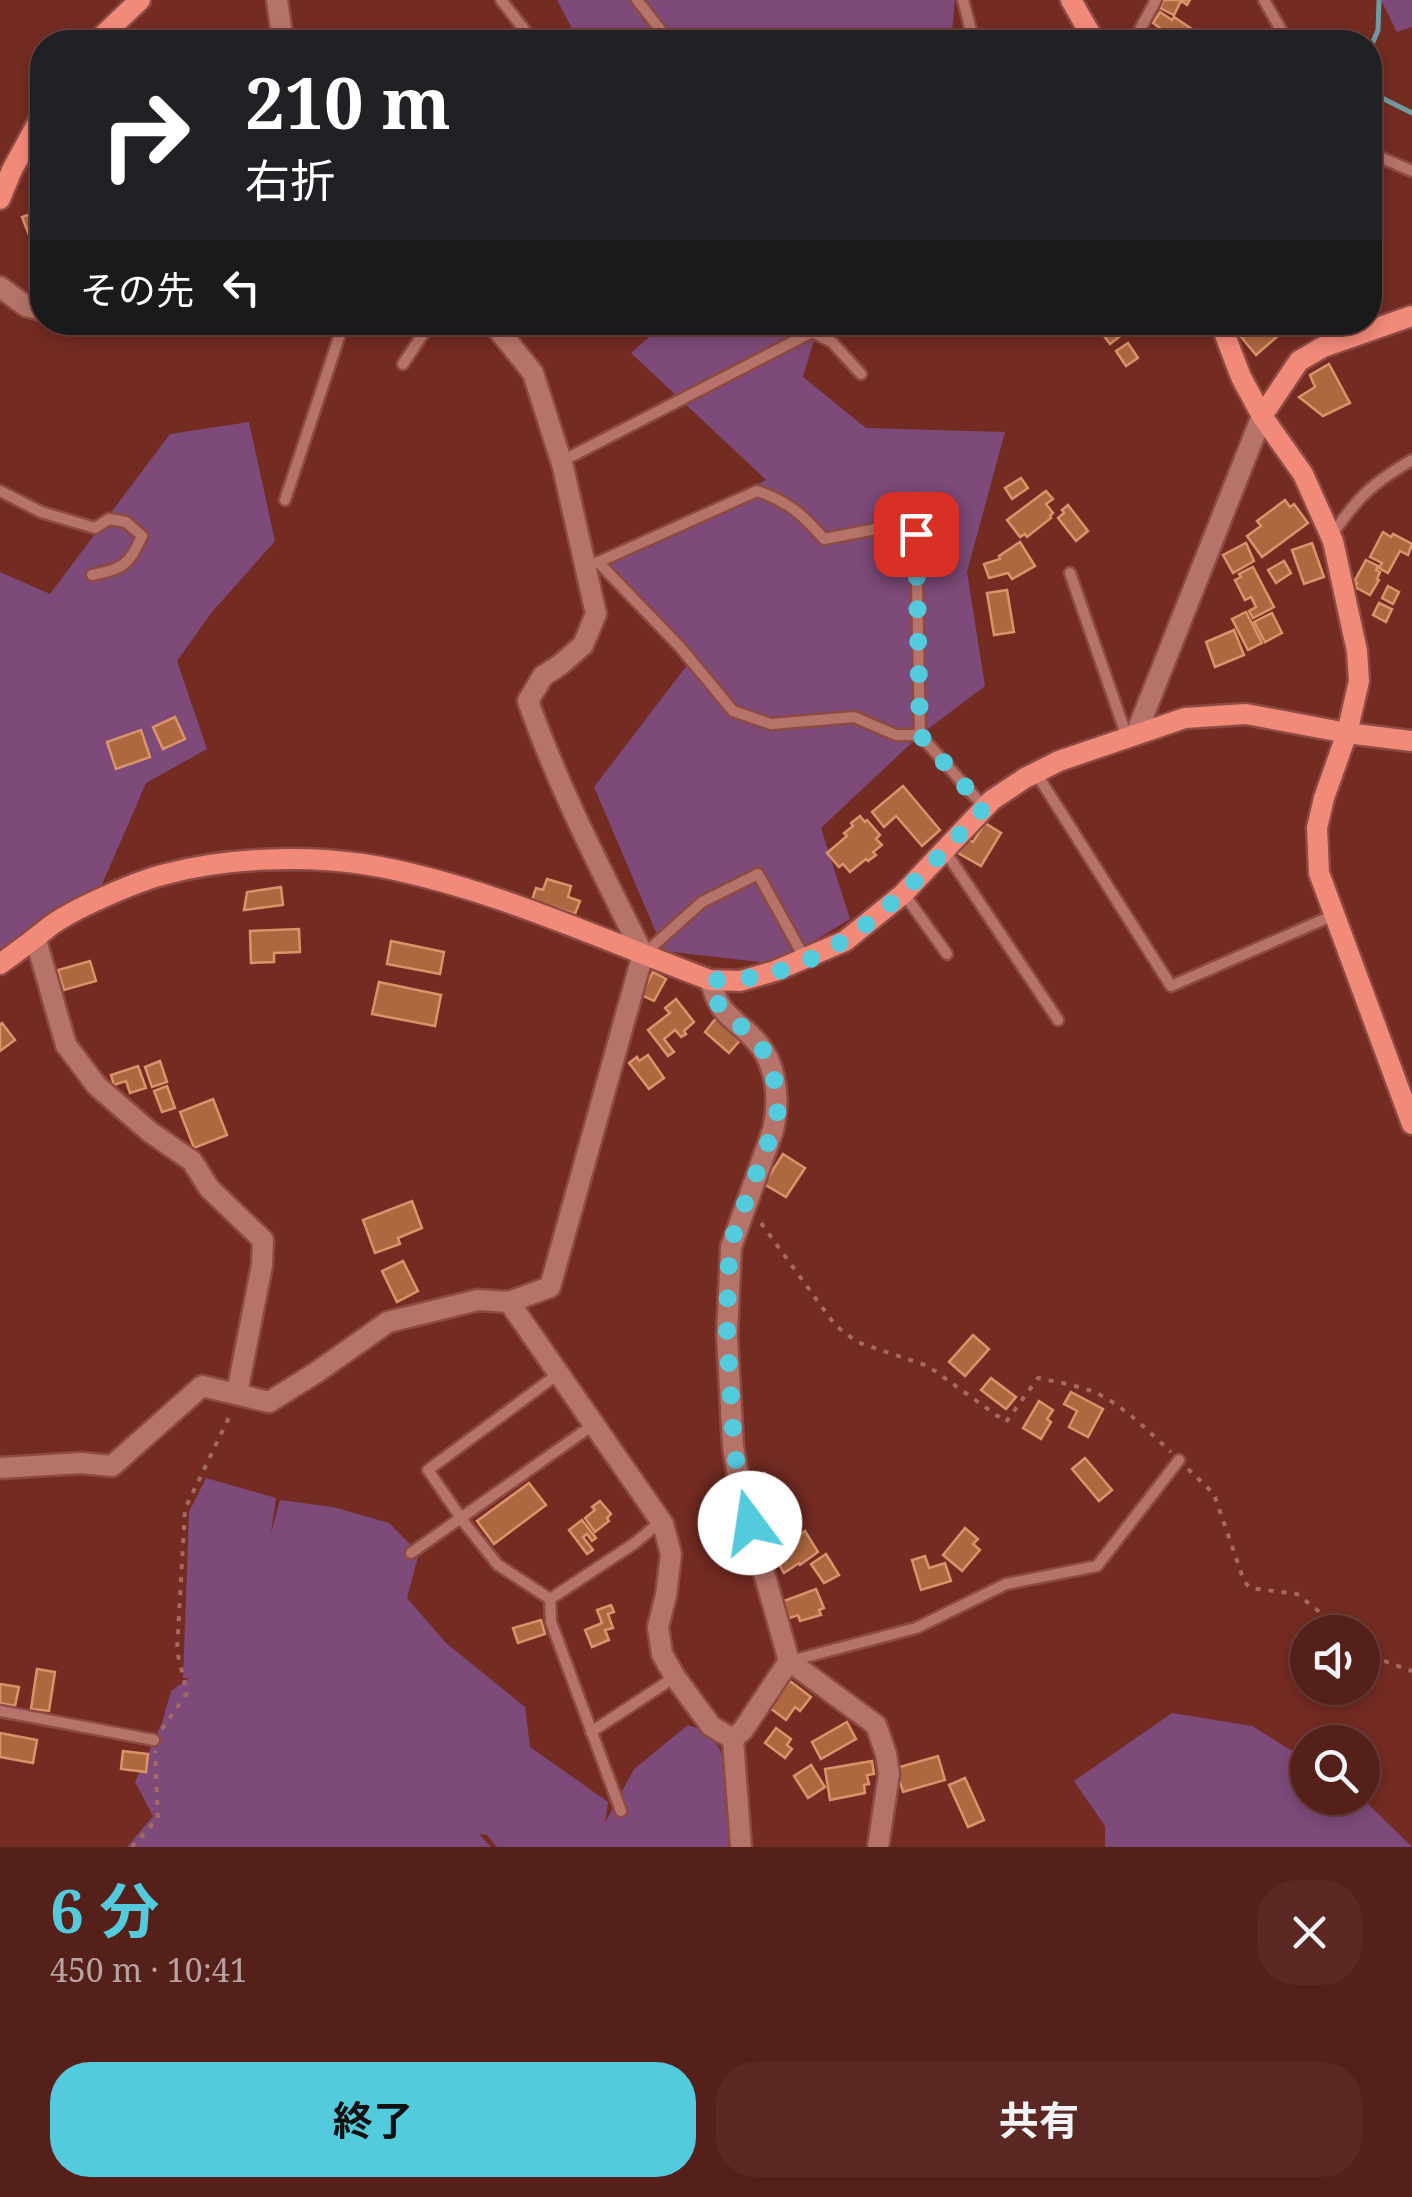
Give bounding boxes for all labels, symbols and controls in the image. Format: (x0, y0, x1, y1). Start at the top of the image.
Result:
text: 210 m (245, 54, 451, 150)
icon: right (80, 70, 210, 200)
text: 右折 (245, 149, 335, 210)
icon: left (214, 260, 269, 315)
text: その先 (80, 263, 194, 315)
pin (874, 492, 959, 577)
icon: arrive (889, 507, 944, 562)
position arrow (698, 1471, 802, 1575)
map controls (1290, 1615, 1380, 1815)
button: sound (1290, 1615, 1380, 1705)
button: search (1290, 1725, 1380, 1815)
text: 6 分 (50, 1869, 160, 1951)
button: close (1257, 1880, 1362, 1985)
text: 450 m · 10:41 (50, 1948, 248, 1991)
button: 終了 (50, 2062, 696, 2177)
button: 共有 (716, 2062, 1362, 2177)

